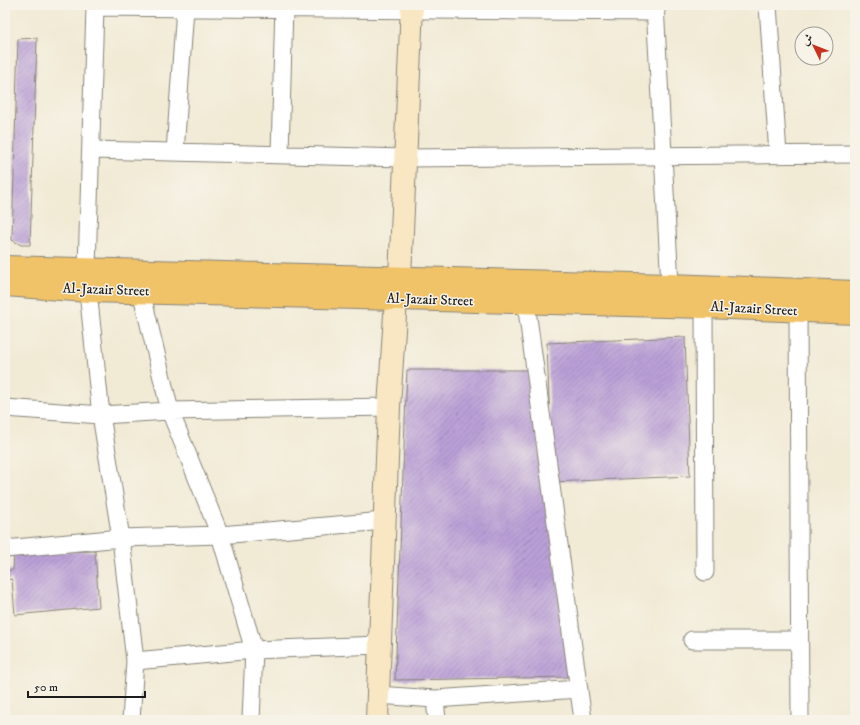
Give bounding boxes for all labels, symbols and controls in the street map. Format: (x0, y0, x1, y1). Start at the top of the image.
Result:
north arrow (794, 26, 834, 66)
text: ش (799, 31, 816, 49)
street label: Al-Jazair Street (62, 279, 150, 301)
street label: Al-Jazair Street (386, 289, 474, 311)
street label: Al-Jazair Street (710, 298, 798, 320)
scale bar (28, 673, 145, 699)
text: 50 m (34, 680, 58, 695)

